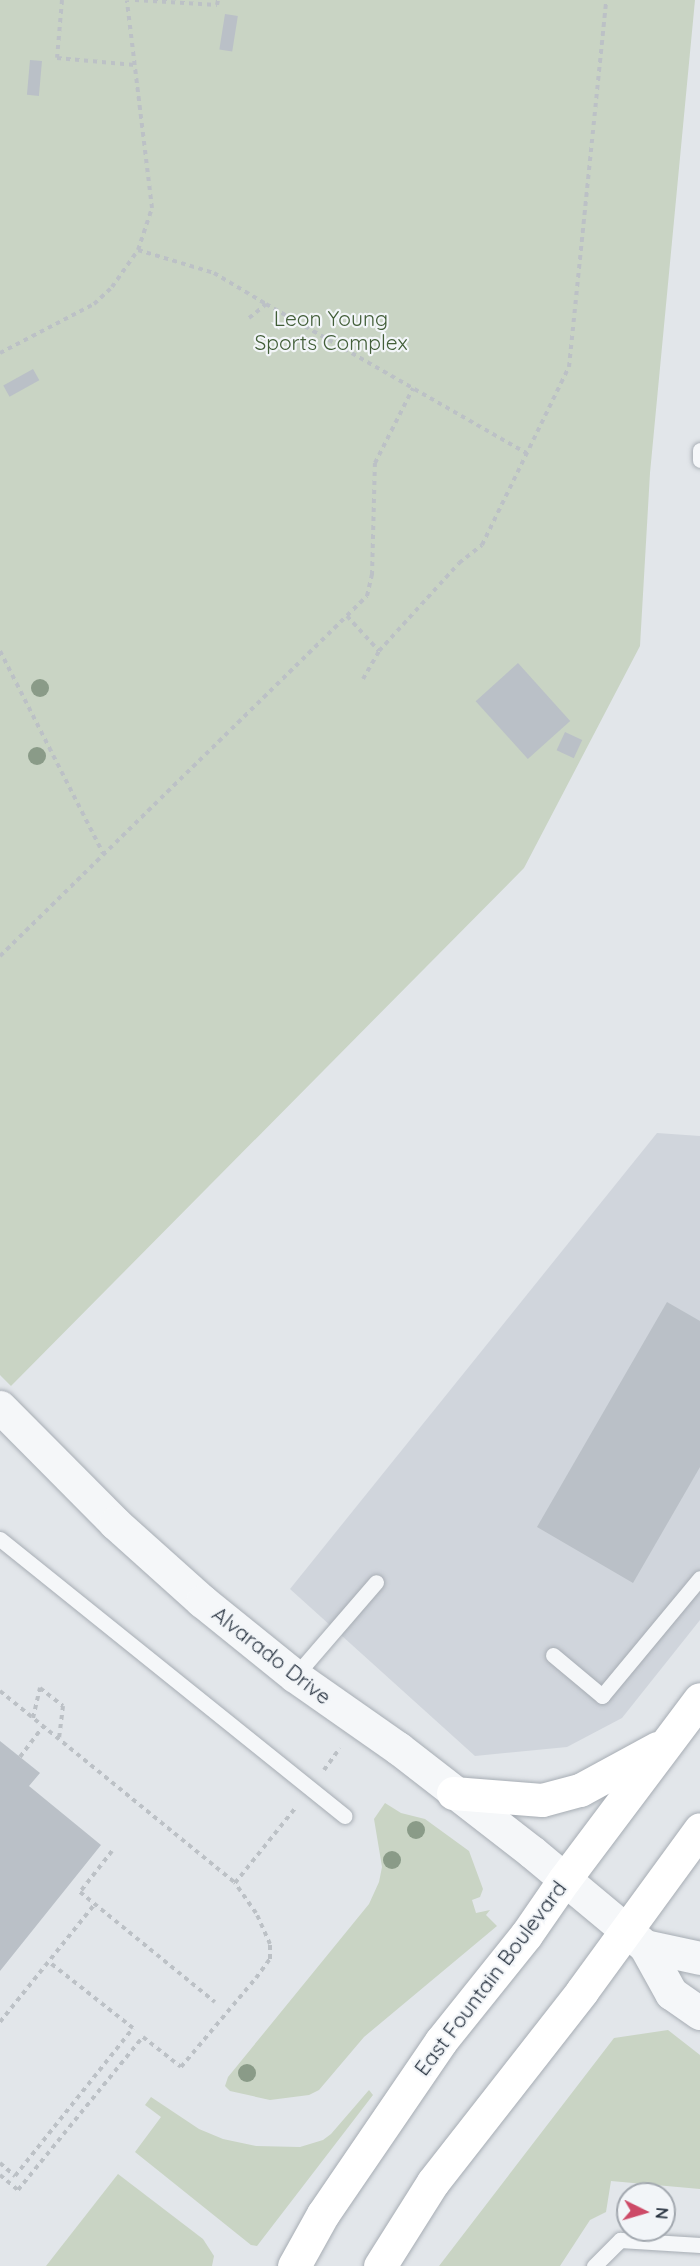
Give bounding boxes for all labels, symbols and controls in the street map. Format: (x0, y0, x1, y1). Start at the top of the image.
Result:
park label: Leon Young Sports Complex (254, 305, 408, 355)
street label: Alvarado Drive (208, 1601, 336, 1709)
street label: East Fountain Boulevard (409, 1876, 571, 2080)
north arrow (616, 2182, 676, 2242)
text: N (651, 2207, 672, 2220)

